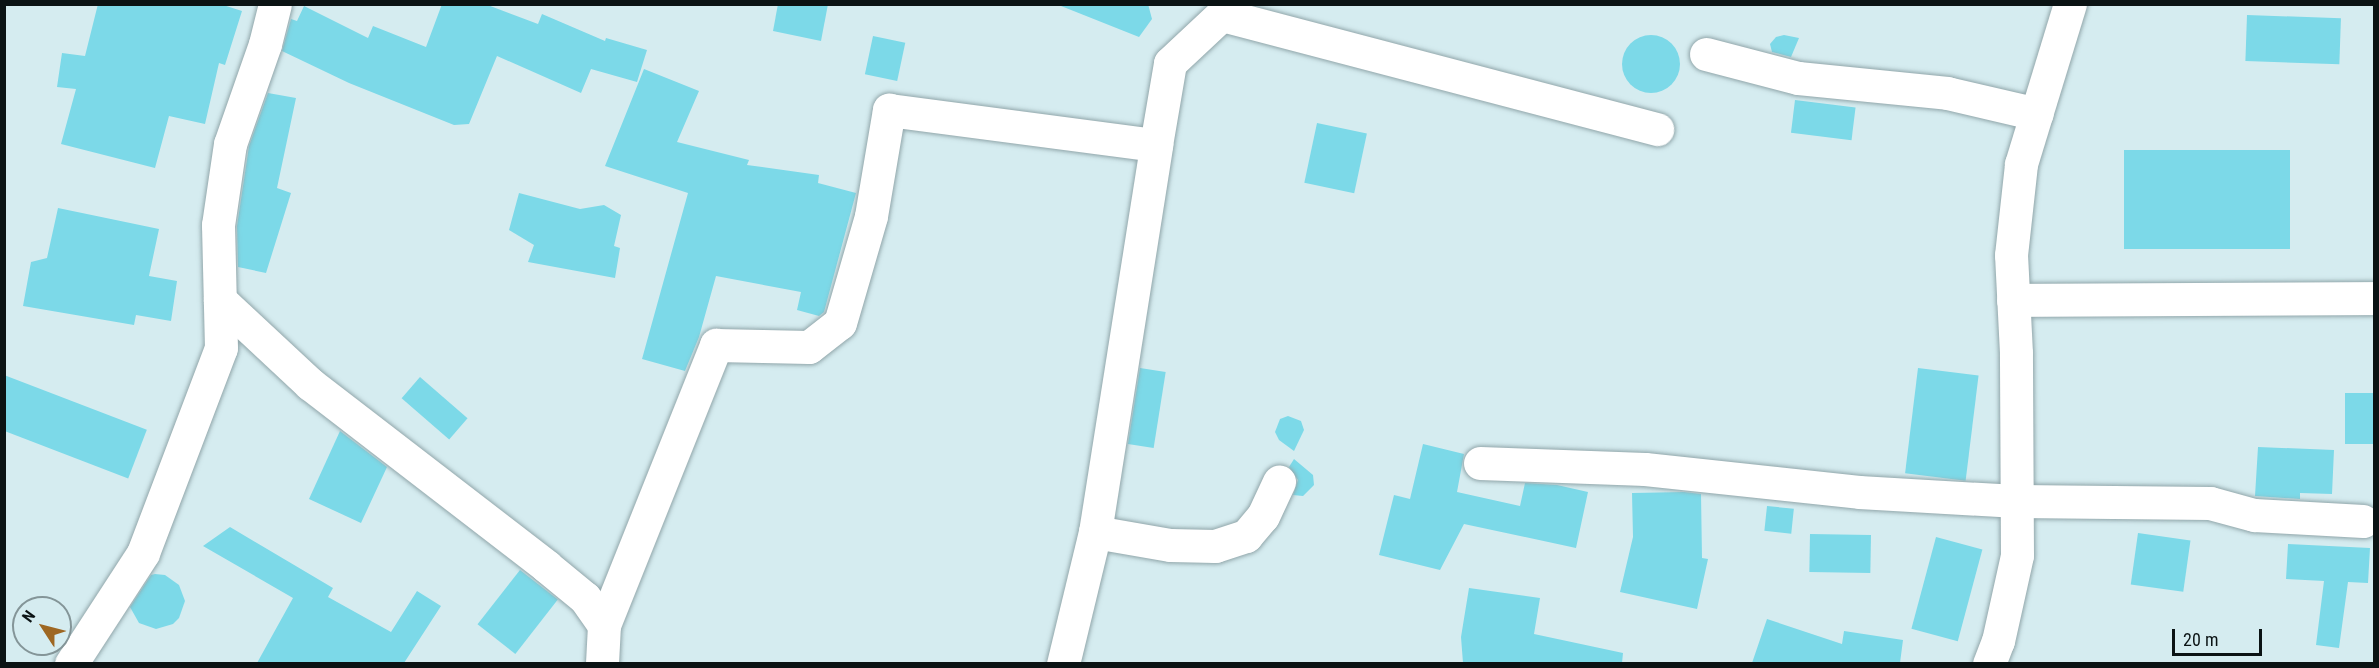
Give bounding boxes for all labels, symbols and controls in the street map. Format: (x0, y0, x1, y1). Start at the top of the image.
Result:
north arrow (12, 596, 72, 656)
text: N (18, 607, 39, 626)
scale bar (2175, 617, 2265, 655)
text: 20 m (2183, 629, 2218, 650)

